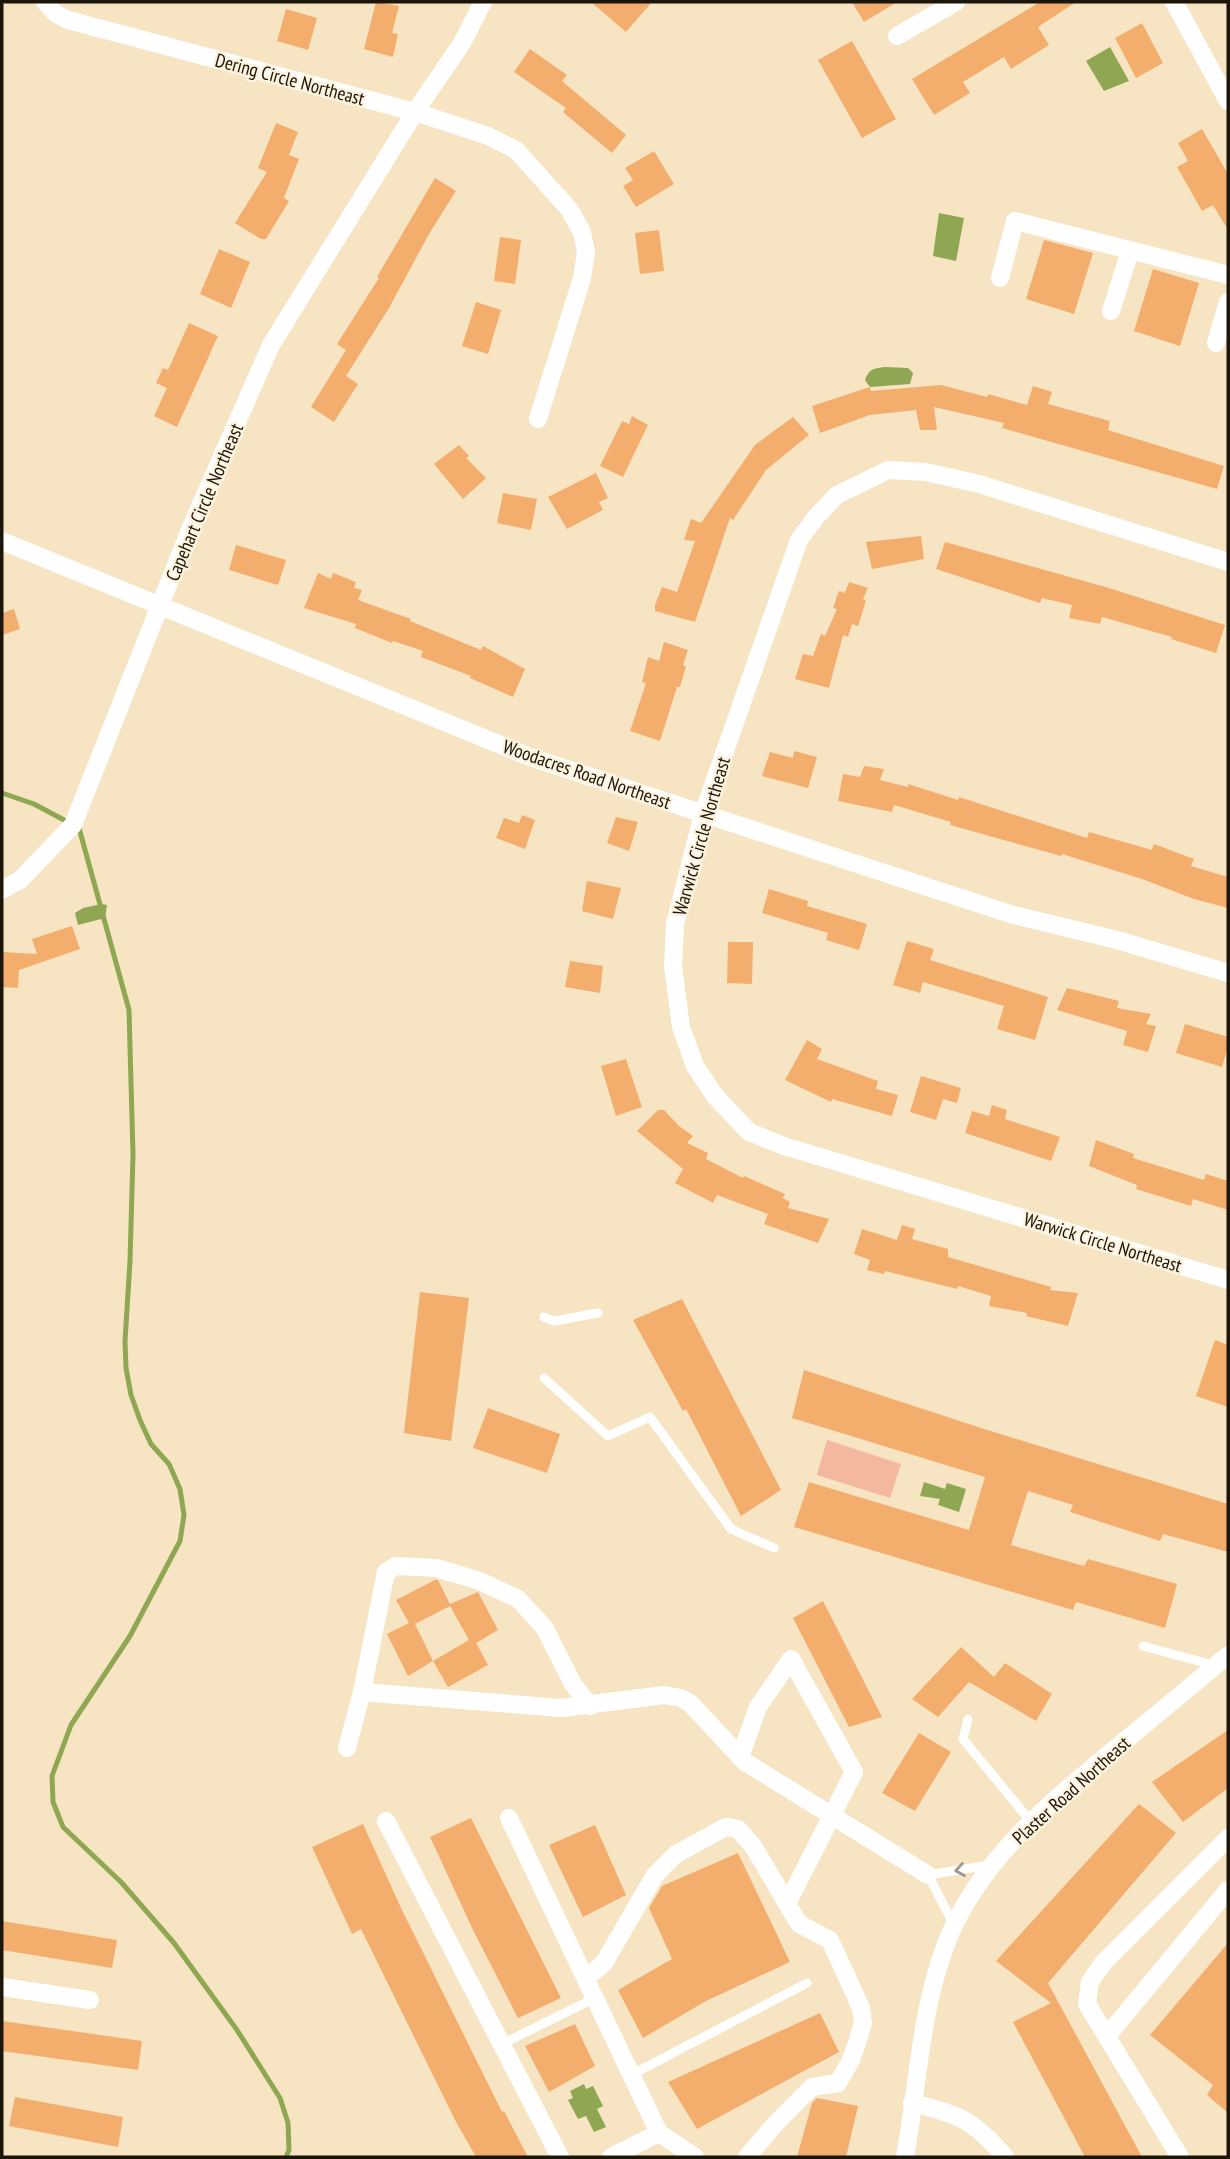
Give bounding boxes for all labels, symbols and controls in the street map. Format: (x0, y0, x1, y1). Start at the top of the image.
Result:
street label: Dering Circle Northeast (213, 48, 368, 111)
street label: Capehart Circle Northeast (160, 419, 248, 584)
street label: Woodacres Road Northeast (500, 734, 675, 814)
street label: Warwick Circle Northeast (667, 753, 735, 918)
street label: Warwick Circle Northeast (1021, 1207, 1186, 1278)
street label: Plaster Road Northeast (1007, 1730, 1135, 1849)
one-way arrow (954, 1862, 966, 1877)

